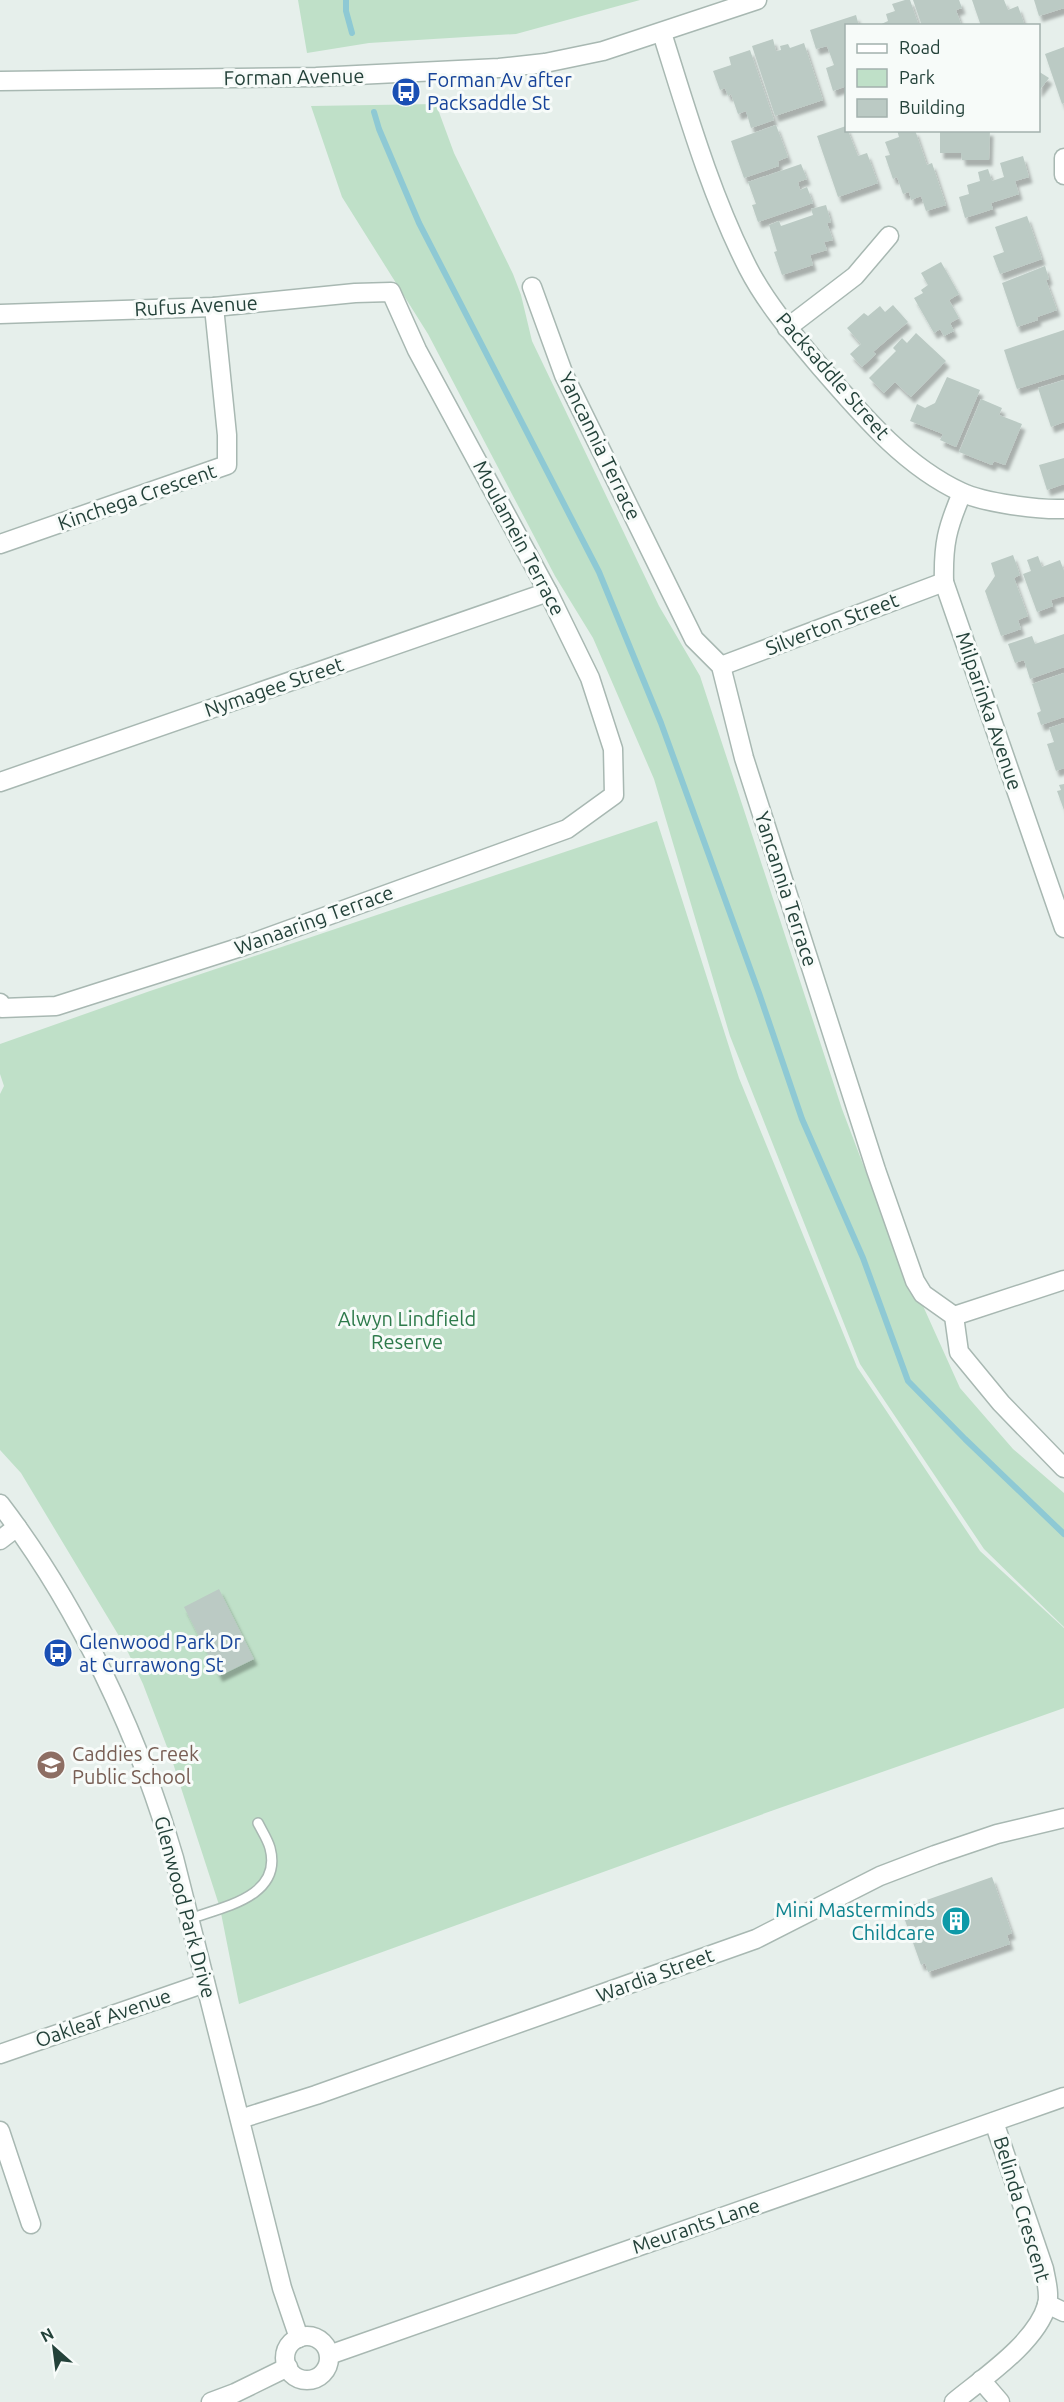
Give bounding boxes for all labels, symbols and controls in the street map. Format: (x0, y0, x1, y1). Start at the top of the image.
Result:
legend (845, 24, 1040, 132)
text: Road (899, 37, 941, 57)
street label: Forman Avenue (223, 64, 365, 89)
text: Park (899, 67, 935, 87)
place label: Forman Av after Packsaddle St (427, 68, 572, 114)
bus stop icon: Forman Av after Packsaddle St (390, 76, 422, 108)
text: Building (899, 97, 965, 117)
street label: Rufus Avenue (134, 291, 258, 320)
street label: Packsaddle Street (772, 308, 895, 444)
street label: Yancannia Terrace (555, 368, 646, 523)
street label: Moulamein Terrace (469, 456, 570, 619)
street label: Kinchega Crescent (55, 459, 219, 534)
street label: Silverton Street (762, 588, 902, 659)
street label: Milparinka Avenue (952, 629, 1027, 793)
street label: Nymagee Street (201, 652, 346, 721)
street label: Yancannia Terrace (751, 808, 822, 969)
street label: Wanaaring Terrace (231, 880, 396, 959)
park label: Alwyn Lindfield Reserve (338, 1307, 476, 1353)
place label: Glenwood Park Dr at Currawong St (79, 1630, 242, 1676)
bus stop icon: Glenwood Park Dr at Currawong St (42, 1637, 74, 1669)
place label: Caddies Creek Public School (72, 1742, 199, 1788)
school or university icon: Caddies Creek Public School (35, 1749, 67, 1781)
street label: Glenwood Park Drive (150, 1813, 221, 2001)
place label: Mini Masterminds Childcare (775, 1898, 935, 1944)
building icon: Mini Masterminds Childcare (940, 1905, 972, 1937)
street label: Wardia Street (593, 1943, 717, 2006)
street label: Oakleaf Avenue (32, 1984, 174, 2052)
street label: Belinda Crescent (989, 2133, 1056, 2285)
street label: Meurants Lane (629, 2193, 763, 2258)
north arrow (24, 2318, 84, 2378)
text: N (37, 2324, 56, 2346)

